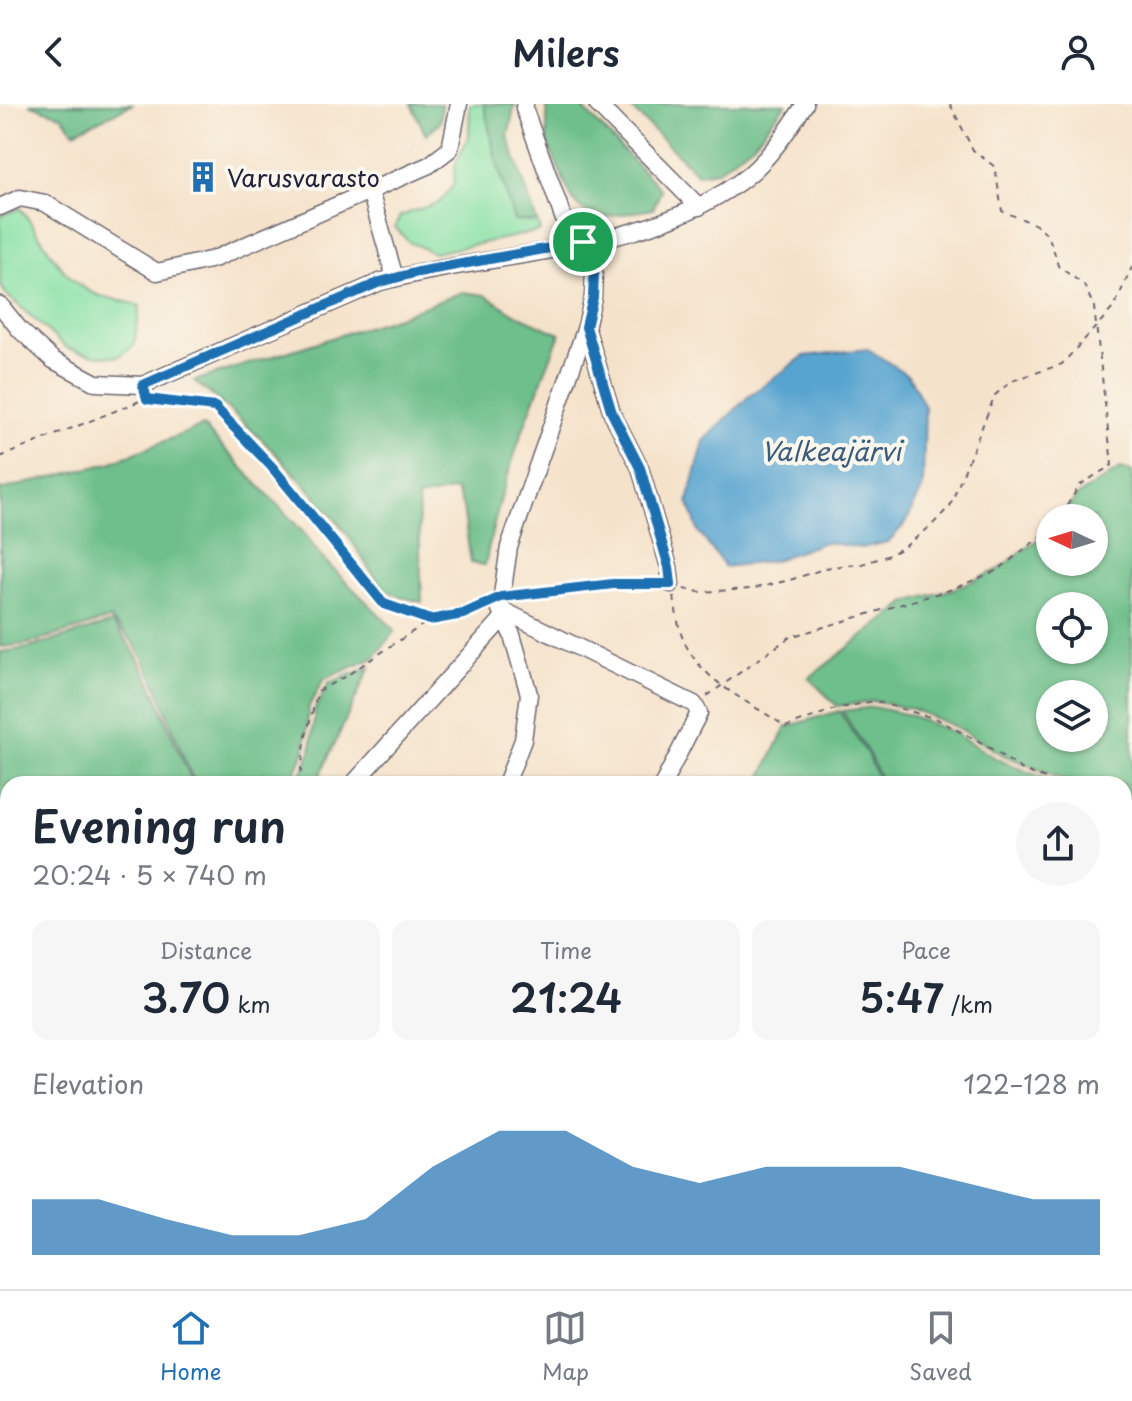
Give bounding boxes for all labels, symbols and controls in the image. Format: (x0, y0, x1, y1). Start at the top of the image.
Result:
text: Milers (512, 25, 620, 79)
icon: back (32, 30, 76, 74)
icon: person (1056, 30, 1100, 74)
place label: Varusvarasto (227, 159, 380, 195)
building icon: Varusvarasto (186, 160, 220, 194)
pin (549, 208, 617, 276)
icon: arrive (561, 220, 605, 264)
water label: Valkeajärvi (761, 431, 905, 470)
north arrow (1036, 504, 1108, 576)
map controls (1036, 504, 1108, 752)
button: locate (1036, 592, 1108, 664)
button: layers (1036, 680, 1108, 752)
text: Evening run (32, 792, 286, 858)
button: share (1016, 802, 1100, 886)
text: 20:24 · 5 × 740 m (32, 855, 267, 894)
text: Distance (160, 933, 252, 966)
text: Time (540, 933, 592, 966)
text: Pace (901, 933, 951, 966)
text: 3.70 (141, 966, 230, 1027)
text: 21:24 (510, 966, 622, 1027)
text: 5:47 (859, 966, 944, 1027)
text: km (230, 987, 271, 1020)
text: /km (944, 987, 993, 1020)
text: Elevation (32, 1064, 144, 1103)
text: 122–128 m (963, 1064, 1100, 1103)
tab: Home (160, 1306, 221, 1387)
tab: Map (542, 1306, 589, 1387)
tab: Saved (909, 1306, 972, 1387)

